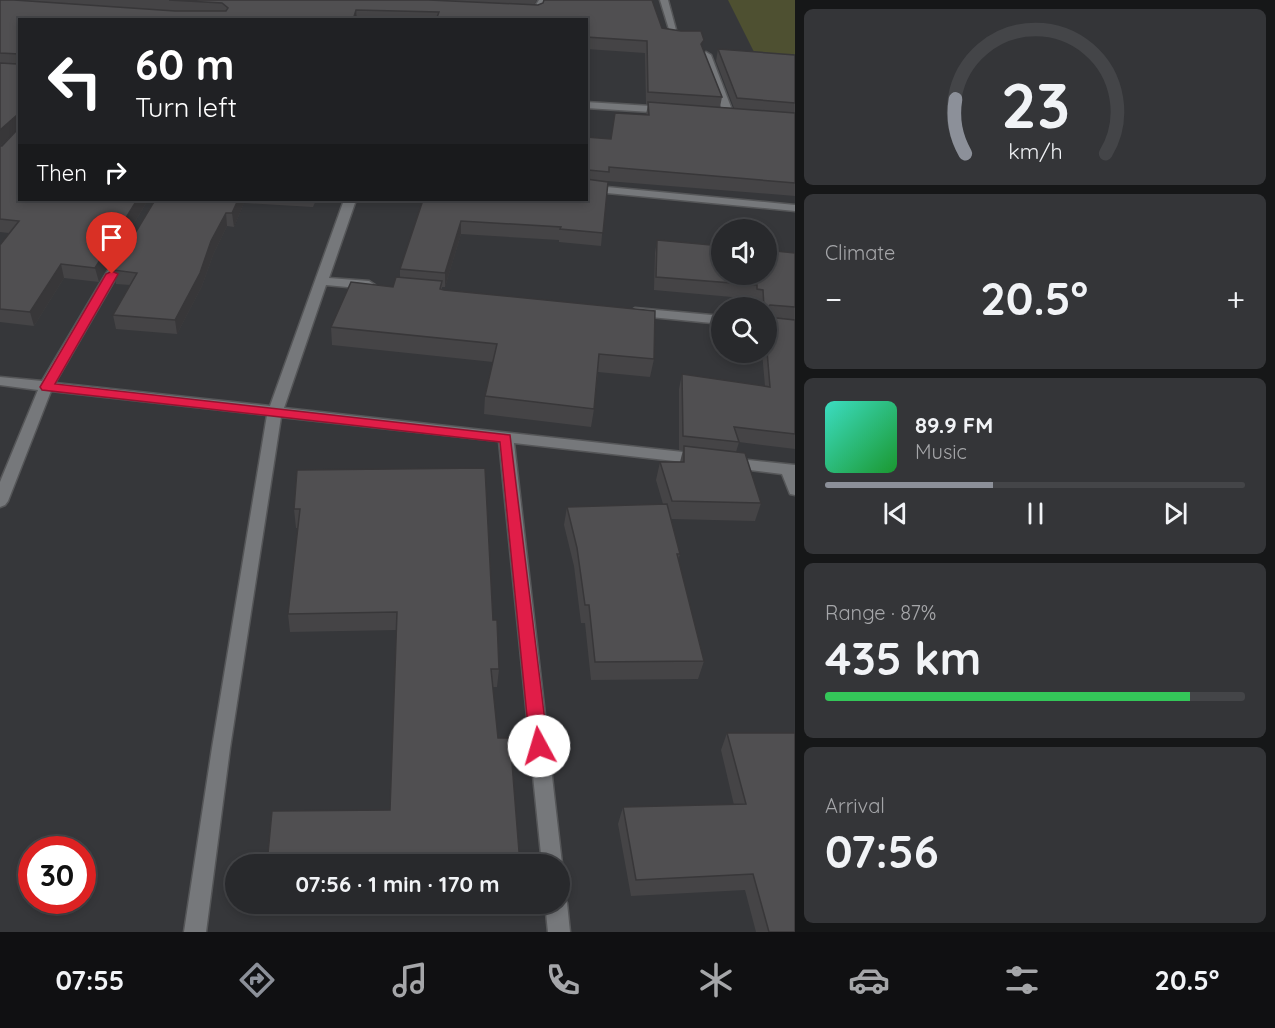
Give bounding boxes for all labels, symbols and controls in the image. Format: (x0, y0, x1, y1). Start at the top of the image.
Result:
text: 60 m (135, 38, 235, 91)
icon: left (36, 42, 114, 120)
text: 23 (1000, 66, 1070, 144)
text: Turn left (135, 90, 237, 124)
text: km/h (1008, 138, 1062, 164)
icon: right (99, 156, 132, 189)
text: Then (36, 159, 87, 187)
pin (86, 212, 137, 274)
map controls (711, 219, 777, 363)
button: sound (711, 219, 777, 285)
icon: arrive (95, 221, 128, 254)
text: Climate (825, 240, 895, 265)
text: 20.5° (980, 270, 1088, 326)
text: − (825, 278, 842, 319)
text: + (1226, 278, 1245, 319)
button: search (711, 297, 777, 363)
text: 89.9 FM (915, 411, 993, 439)
text: Music (915, 439, 967, 464)
icon: previous (879, 497, 912, 530)
icon: pause (1019, 497, 1052, 530)
icon: next (1159, 497, 1192, 530)
text: Range · 87% (825, 600, 936, 625)
text: 435 km (825, 630, 981, 686)
position arrow (507, 714, 571, 778)
text: Arrival (825, 793, 885, 818)
text: 07:56 (825, 823, 939, 879)
speed limit sign: 30 (18, 836, 96, 914)
text: 07:56 · 1 min · 170 m (296, 870, 499, 898)
icon: directions (236, 959, 278, 1001)
icon: music (389, 959, 431, 1001)
icon: phone (542, 959, 584, 1001)
icon: climate (695, 959, 737, 1001)
icon: car (848, 959, 890, 1001)
icon: filters (1001, 959, 1043, 1001)
text: 07:55 (56, 963, 124, 997)
text: 20.5° (1155, 963, 1219, 997)

